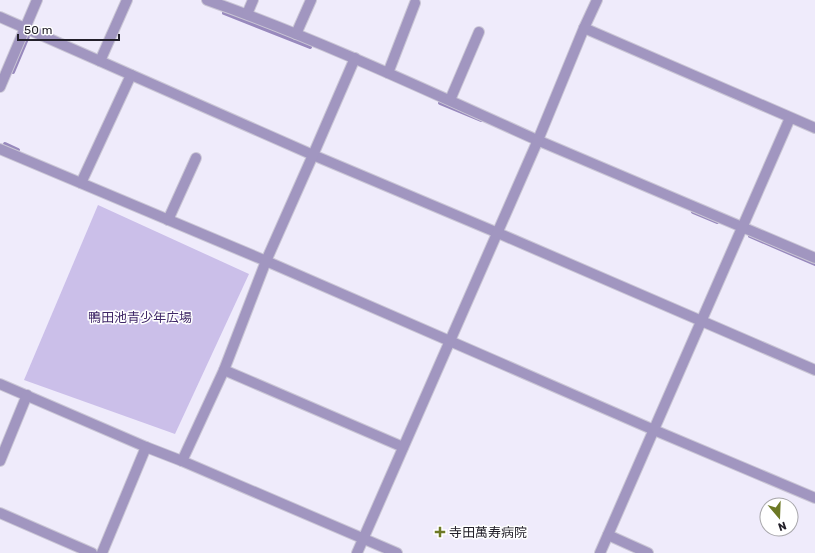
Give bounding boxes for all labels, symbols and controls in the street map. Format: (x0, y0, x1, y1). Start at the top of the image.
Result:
scale bar (18, 16, 119, 42)
text: 50 m (24, 23, 52, 37)
park label: 鴨田池青少年広場 (88, 310, 192, 325)
north arrow (759, 497, 799, 537)
text: N (776, 519, 788, 533)
place label: 寺田萬寿病院 (449, 525, 527, 540)
marker: 寺田萬寿病院 (434, 526, 446, 538)

